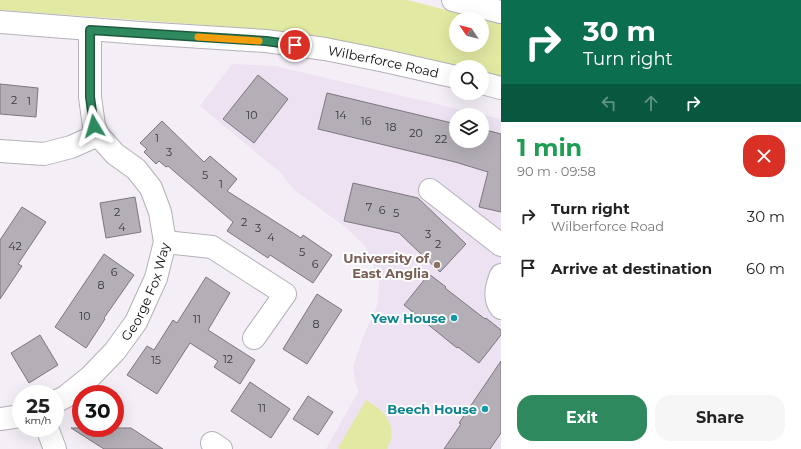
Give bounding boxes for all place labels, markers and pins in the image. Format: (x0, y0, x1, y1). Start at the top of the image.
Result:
pin (278, 28, 312, 62)
place label: University of East Anglia (343, 250, 430, 281)
marker: University of East Anglia (432, 260, 442, 270)
place label: Yew House (370, 310, 446, 326)
marker: Yew House (449, 313, 459, 323)
place label: Beech House (387, 401, 477, 417)
marker: Beech House (480, 404, 490, 414)

